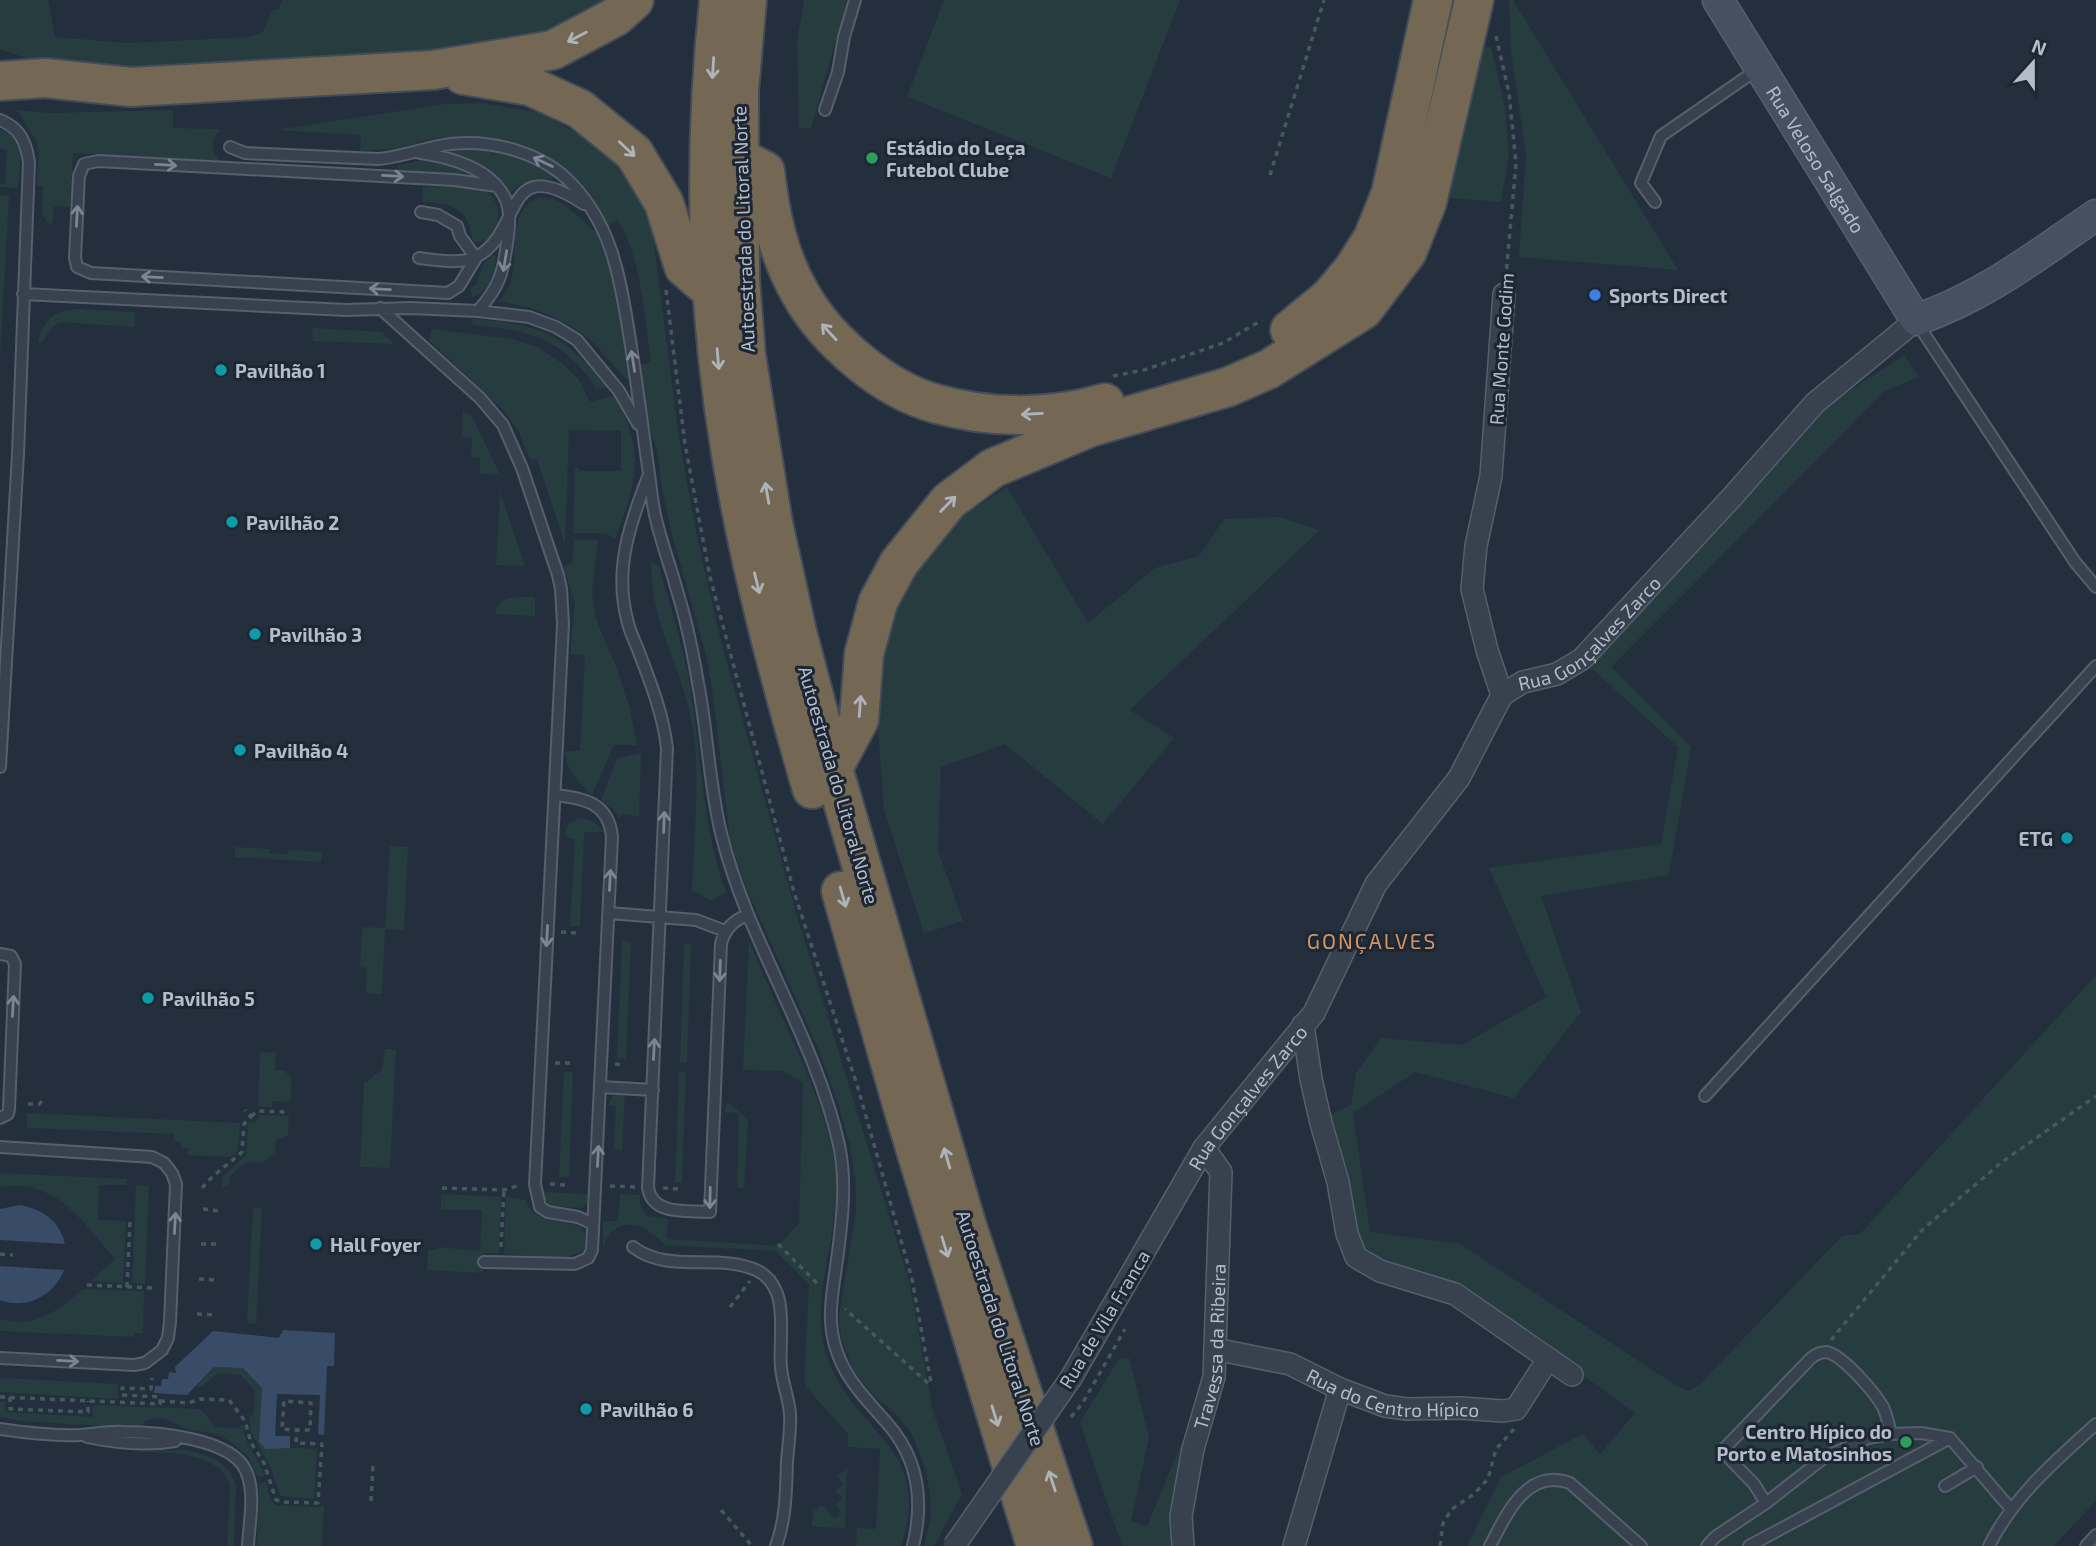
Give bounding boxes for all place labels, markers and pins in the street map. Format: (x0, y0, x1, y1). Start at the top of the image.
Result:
place label: Estádio do Leça Futebol Clube (886, 136, 1026, 181)
marker: Estádio do Leça Futebol Clube (864, 150, 880, 166)
place label: Sports Direct (1609, 284, 1727, 307)
marker: Sports Direct (1587, 287, 1603, 303)
place label: Pavilhão 1 (235, 359, 325, 382)
marker: Pavilhão 1 (213, 362, 229, 378)
place label: Pavilhão 2 (246, 511, 339, 534)
marker: Pavilhão 2 (224, 514, 240, 530)
place label: Pavilhão 3 (269, 623, 362, 646)
marker: Pavilhão 3 (247, 626, 263, 642)
place label: Pavilhão 4 (254, 739, 348, 762)
marker: Pavilhão 4 (232, 742, 248, 758)
place label: ETG (2018, 827, 2053, 850)
marker: ETG (2059, 830, 2075, 846)
place label: Pavilhão 5 (162, 987, 255, 1010)
marker: Pavilhão 5 (140, 990, 156, 1006)
place label: Hall Foyer (330, 1233, 421, 1257)
marker: Hall Foyer (308, 1236, 324, 1252)
place label: Pavilhão 6 (600, 1398, 693, 1421)
marker: Pavilhão 6 (578, 1401, 594, 1417)
place label: Centro Hípico do Porto e Matosinhos (1716, 1420, 1892, 1465)
marker: Centro Hípico do Porto e Matosinhos (1898, 1434, 1914, 1450)

